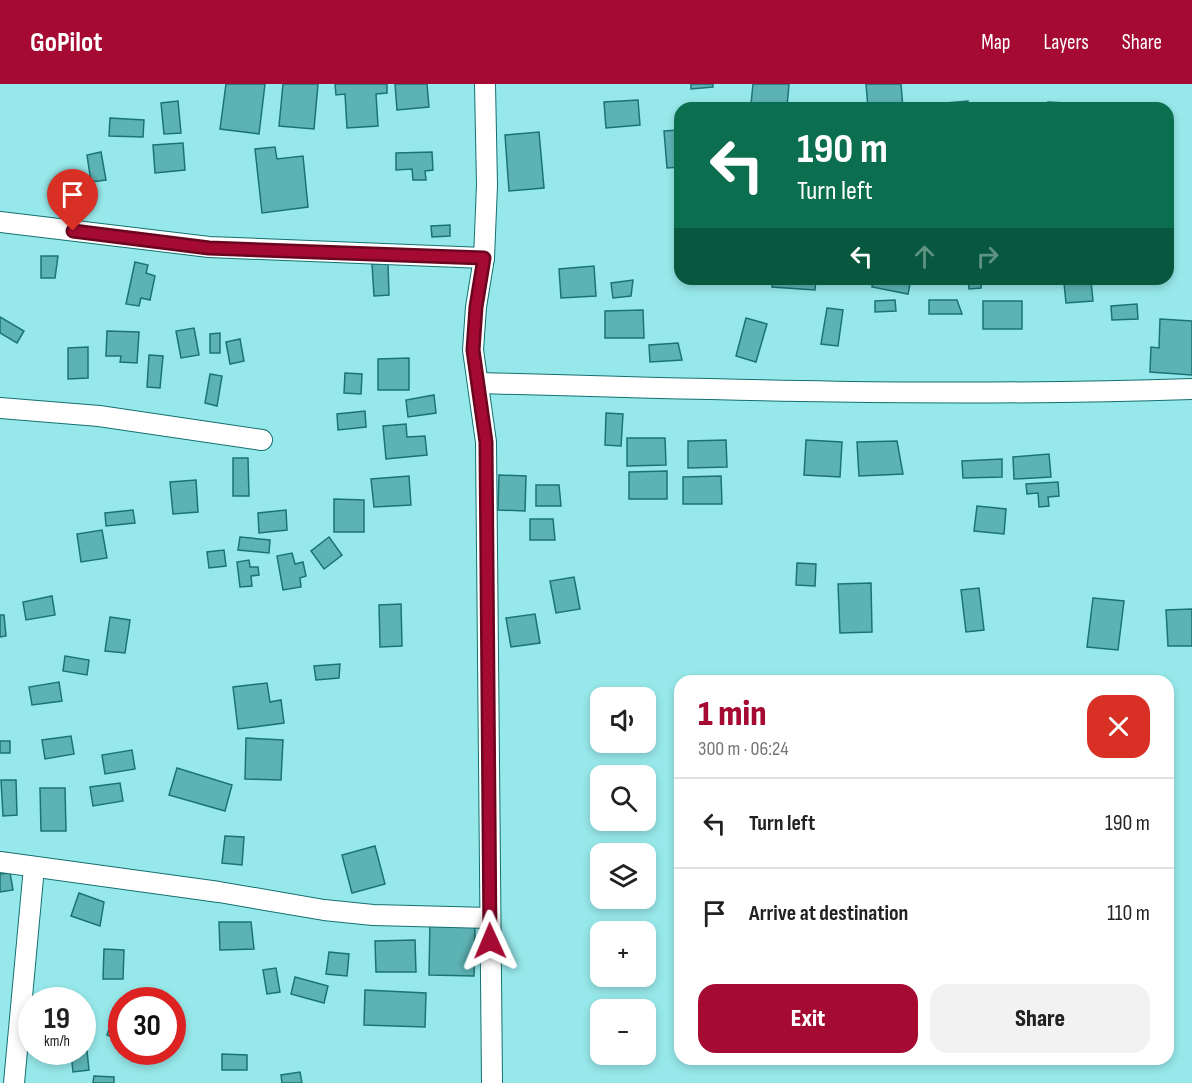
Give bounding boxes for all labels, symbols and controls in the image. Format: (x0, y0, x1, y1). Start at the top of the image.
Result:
text: GoPilot (30, 26, 102, 59)
text: Map (981, 30, 1010, 55)
text: Layers (1043, 30, 1089, 55)
text: Share (1122, 30, 1162, 55)
text: 190 m (797, 124, 888, 175)
icon: left (698, 126, 776, 204)
pin (47, 169, 98, 231)
text: Turn left (797, 175, 873, 207)
icon: arrive (56, 178, 89, 211)
icon: left (845, 240, 878, 273)
icon: ahead (908, 240, 941, 273)
icon: right (971, 240, 1004, 273)
map controls (590, 687, 656, 1065)
button: sound (590, 687, 656, 753)
text: 1 min (698, 693, 766, 736)
button: close (1087, 695, 1150, 758)
text: 300 m · 06:24 (698, 737, 789, 761)
button: search (590, 765, 656, 831)
icon: left (698, 807, 731, 840)
text: Turn left (749, 810, 815, 837)
text: 190 m (1105, 810, 1150, 837)
button: layers (590, 843, 656, 909)
icon: arrive (698, 897, 731, 930)
text: Arrive at destination (749, 900, 908, 927)
text: 110 m (1107, 900, 1150, 927)
position arrow (458, 909, 522, 973)
button: + (590, 921, 656, 987)
button: Exit (698, 984, 918, 1053)
button: Share (930, 984, 1150, 1053)
speed limit sign: 30 (108, 987, 186, 1065)
button: − (590, 999, 656, 1065)
text: 19 (44, 1001, 70, 1037)
text: km/h (44, 1032, 70, 1051)

